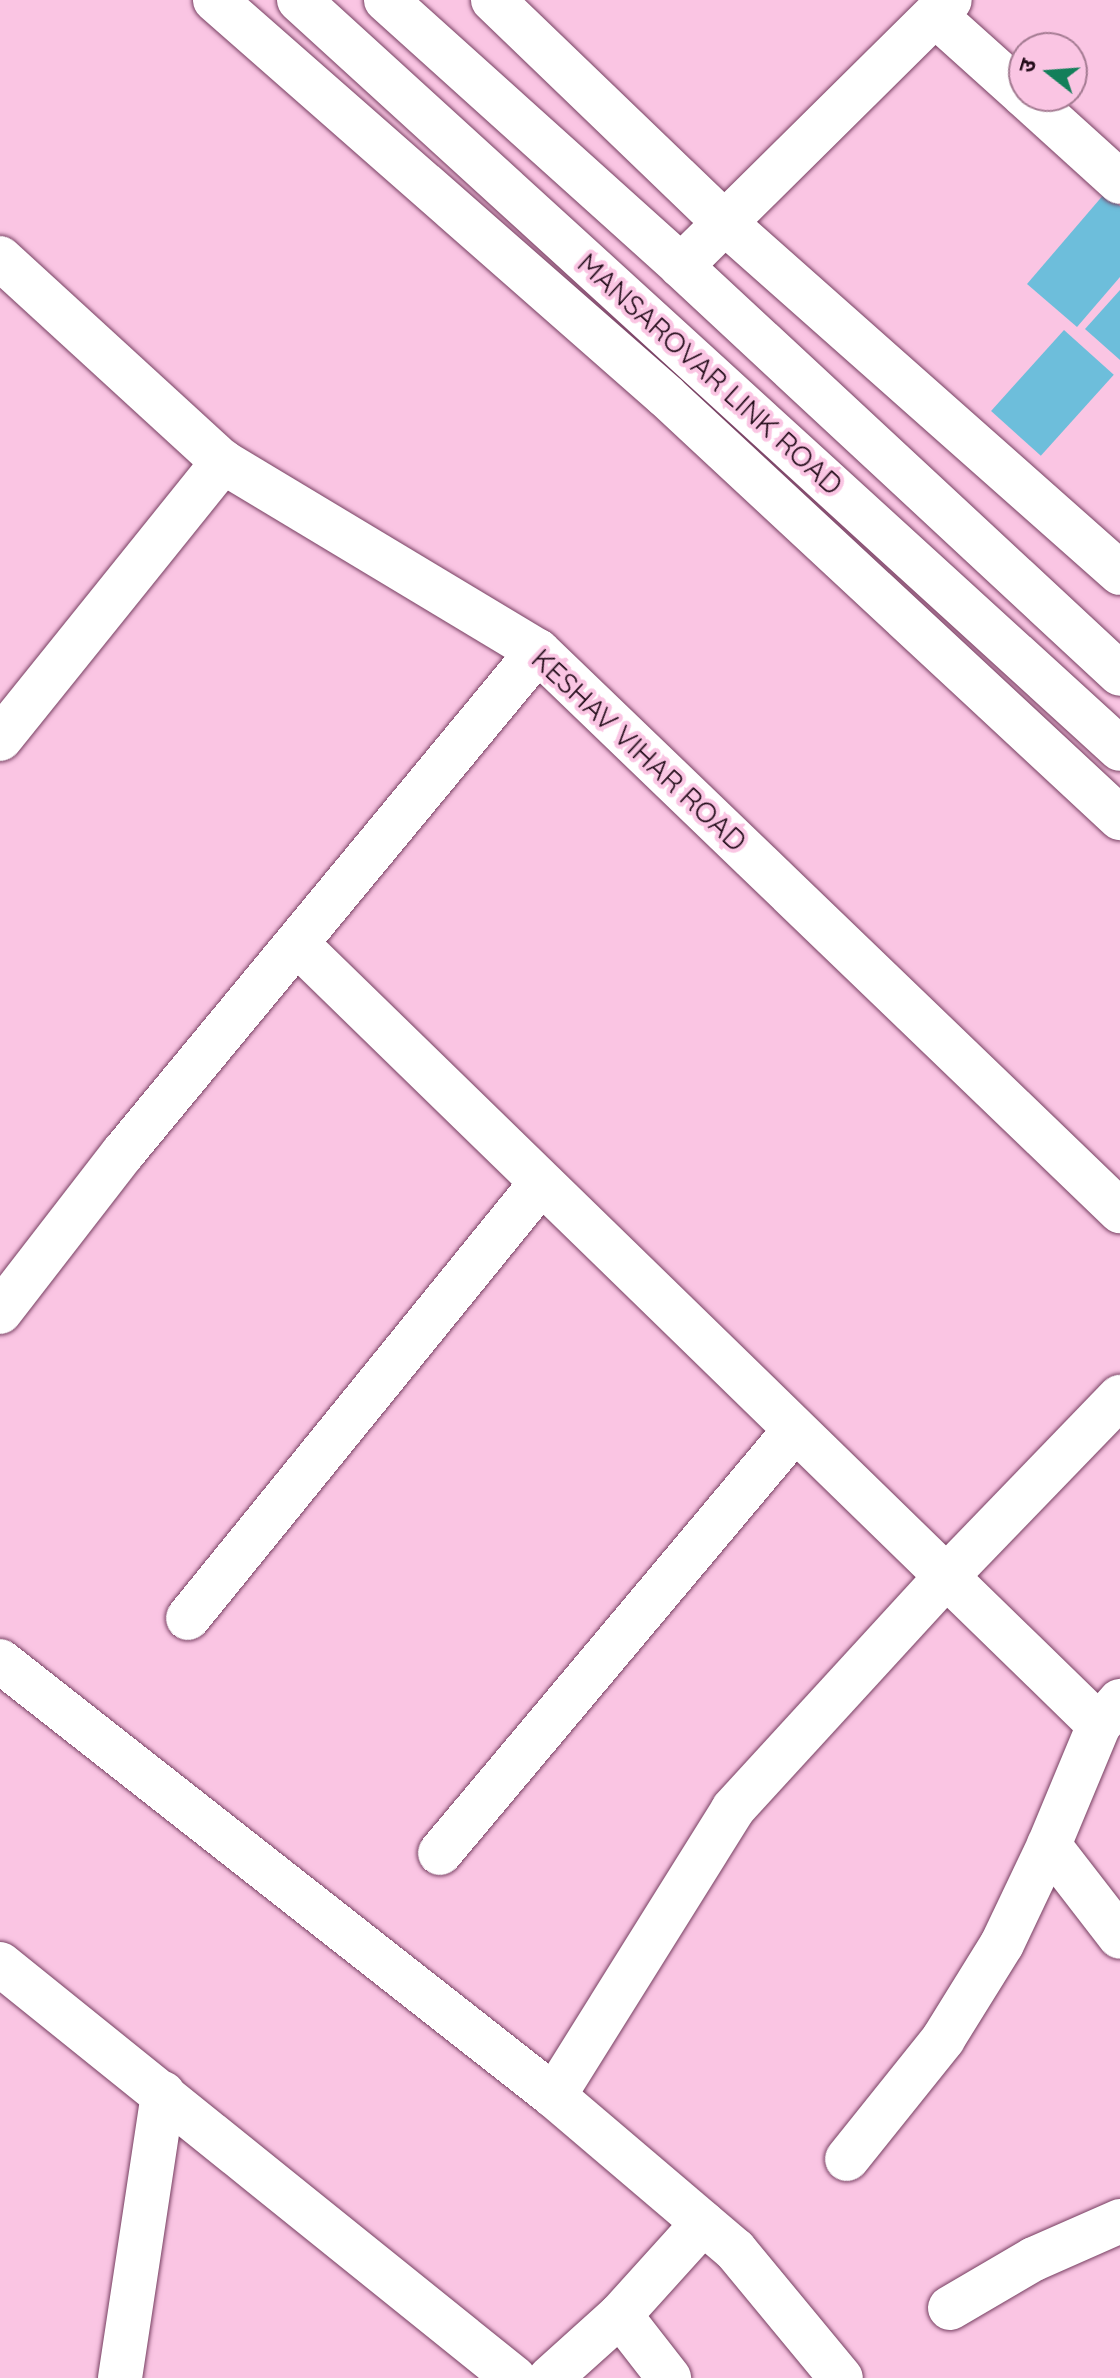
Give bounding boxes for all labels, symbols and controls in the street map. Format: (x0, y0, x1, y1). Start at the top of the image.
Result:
north arrow (1008, 32, 1088, 112)
text: उ (1012, 55, 1042, 76)
street label: MANSAROVAR LINK ROAD (571, 246, 849, 502)
street label: KESHAV VIHAR ROAD (525, 642, 753, 858)

